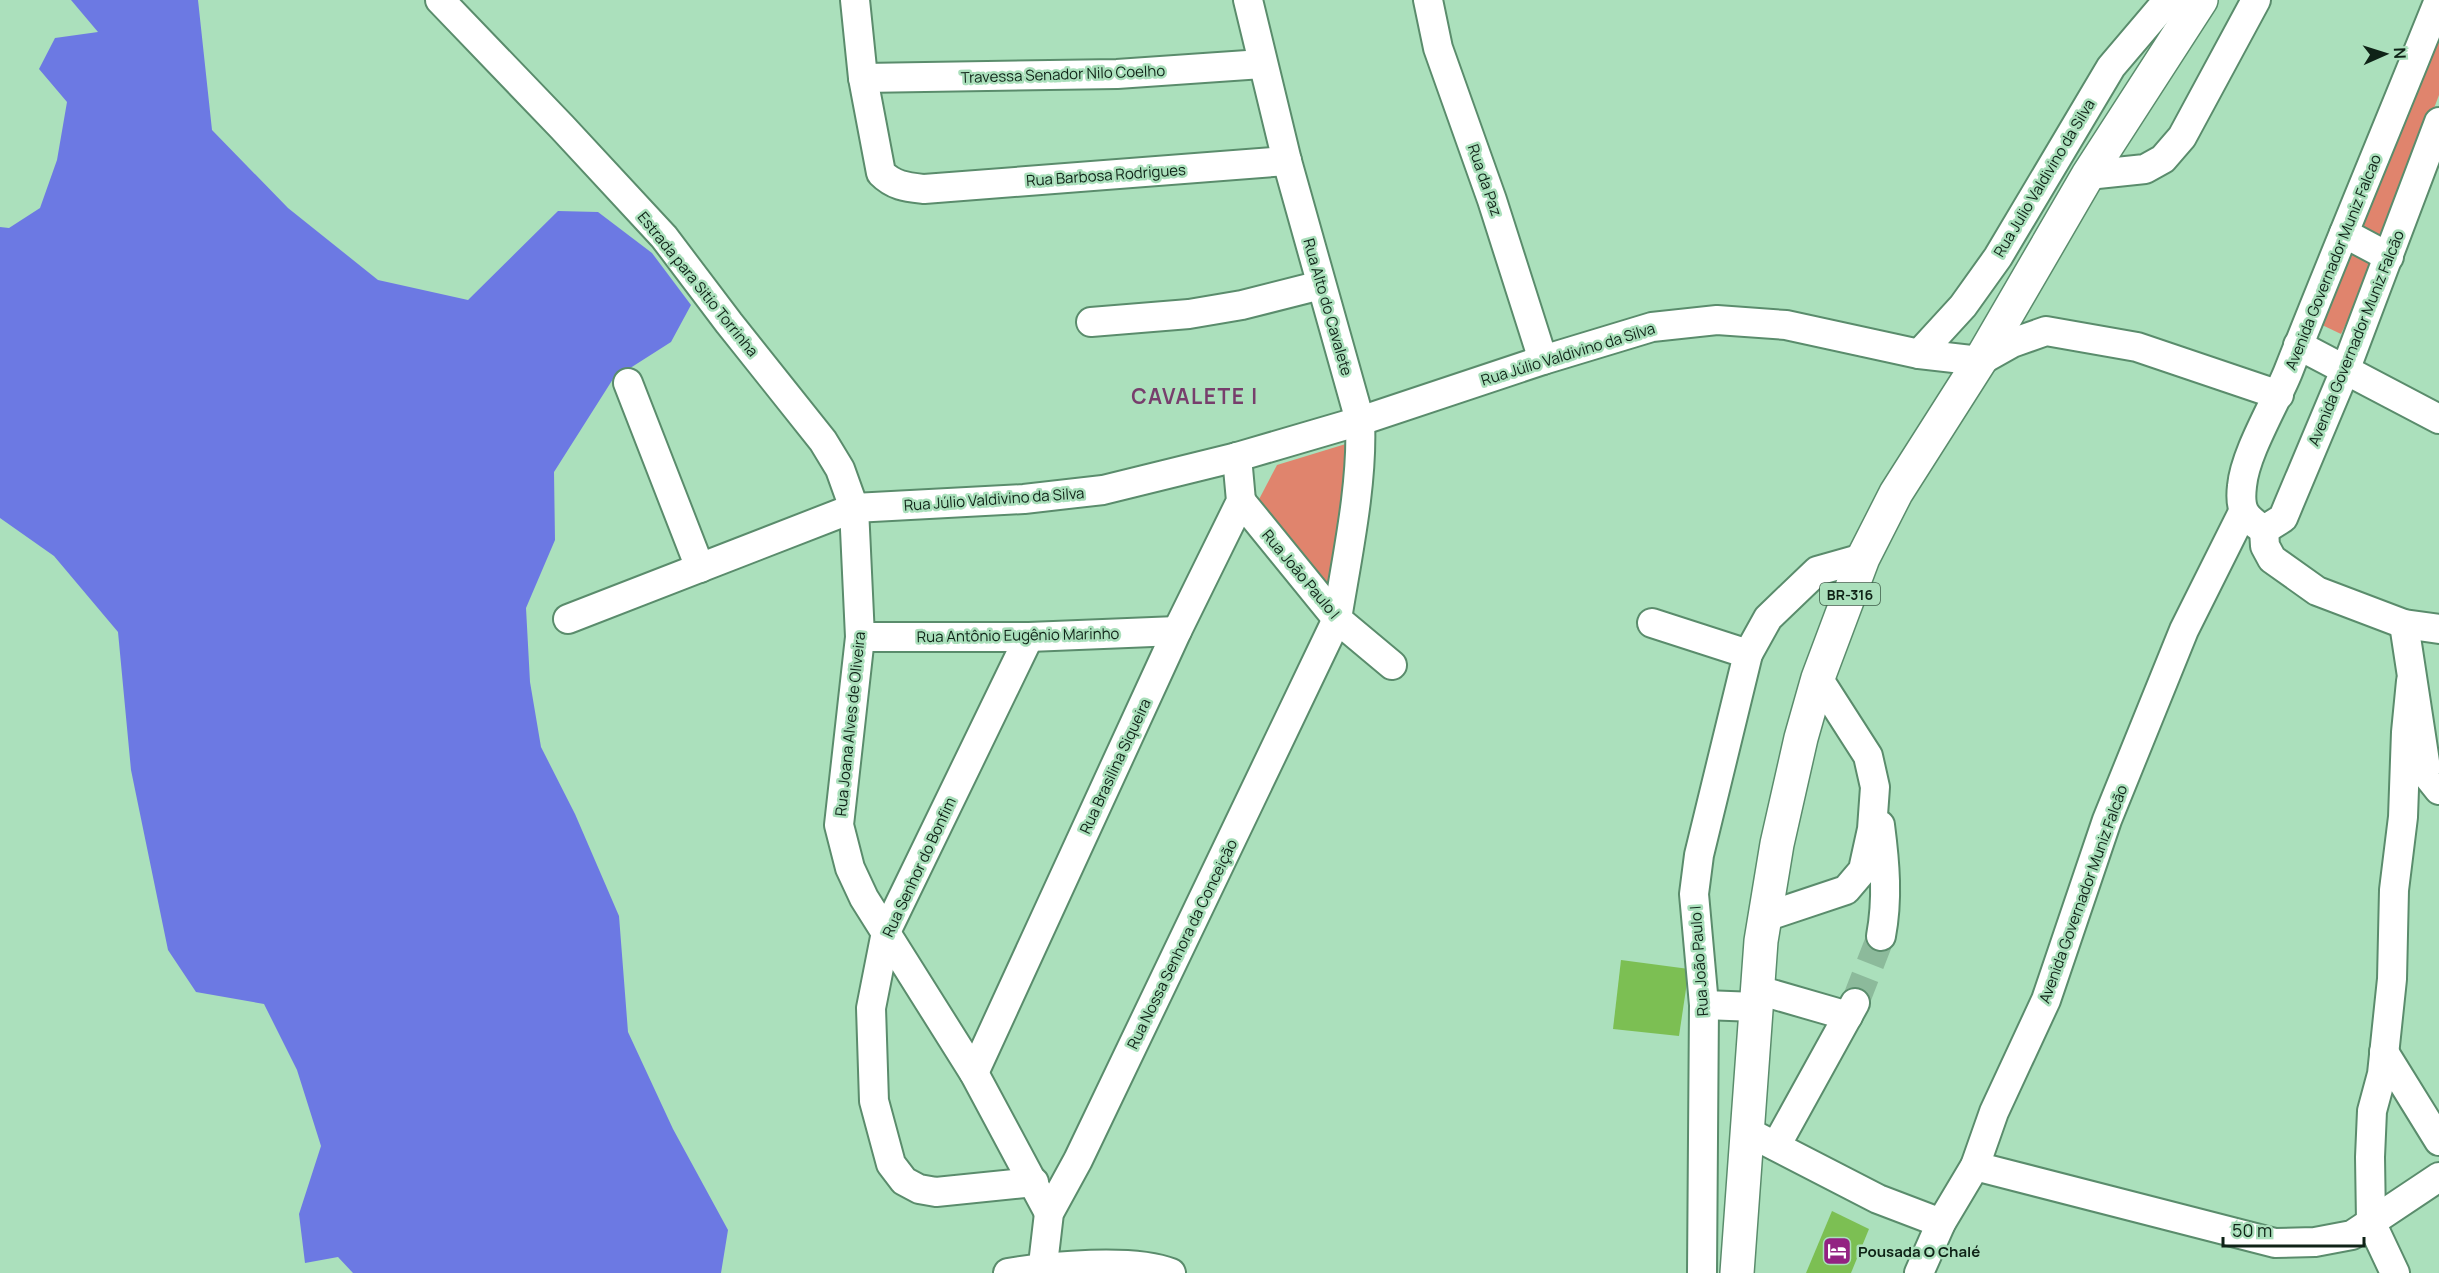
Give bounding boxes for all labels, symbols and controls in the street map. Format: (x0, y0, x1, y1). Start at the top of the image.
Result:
north arrow (2355, 24, 2415, 84)
text: N (2389, 47, 2411, 60)
street label: Travessa Senador Nilo Coelho (960, 60, 1166, 88)
street label: Rua Julio Valdivino da Silva (1988, 95, 2100, 261)
street label: Rua da Paz (1463, 141, 1507, 219)
street label: Avenida Governador Muniz Falcao (2280, 151, 2386, 373)
street label: Rua Barbosa Rodrigues (1025, 159, 1187, 191)
street label: Estrada para Sitio Torrinha (633, 207, 763, 361)
street label: Avenida Governador Muniz Falcão (2303, 227, 2409, 449)
street label: Rua Alto do Cavalete (1298, 236, 1358, 378)
street label: Rua Júlio Valdivino da Silva (1478, 318, 1658, 390)
district label: CAVALETE I (1131, 382, 1259, 410)
street label: Rua Júlio Valdivino da Silva (903, 482, 1085, 516)
street label: Rua João Paulo I (1257, 525, 1345, 623)
road number: BR-316 (1820, 583, 1880, 605)
street label: Rua Antônio Eugênio Marinho (916, 623, 1120, 647)
street label: Rua Joana Alves de Oliveira (830, 631, 870, 817)
street label: Rua Brasilina Siqueira (1074, 695, 1156, 837)
street label: Avenida Governador Muniz Falcão (2034, 782, 2132, 1006)
street label: Rua Senhor do Bonfim (877, 794, 961, 940)
street label: Rua Nossa Senhora da Conceição (1122, 835, 1242, 1053)
street label: Rua João Paulo I (1685, 905, 1713, 1017)
scale bar (2223, 1210, 2364, 1248)
text: 50 m (2232, 1218, 2272, 1242)
hotel icon: Pousada O Chalé (1821, 1235, 1853, 1267)
place label: Pousada O Chalé (1858, 1241, 1980, 1262)

